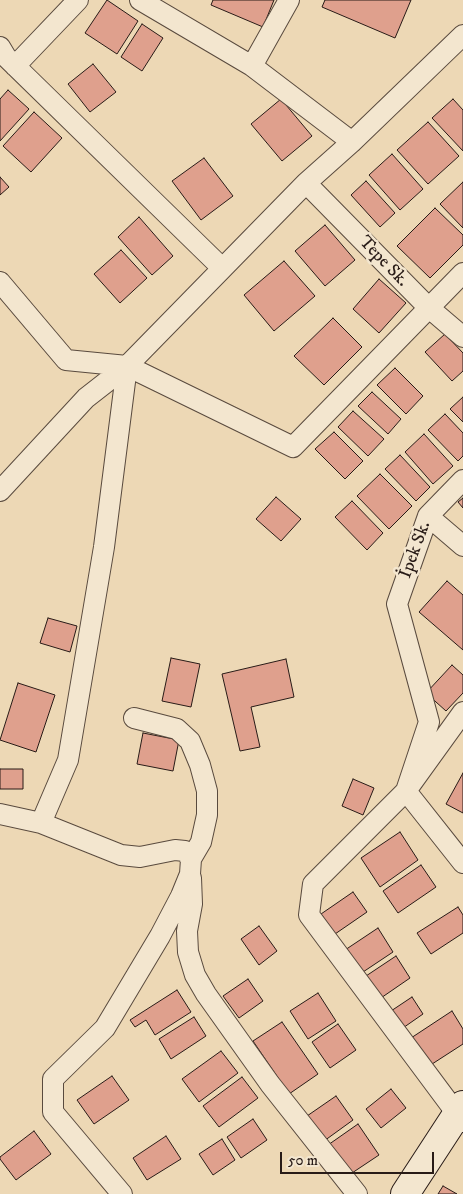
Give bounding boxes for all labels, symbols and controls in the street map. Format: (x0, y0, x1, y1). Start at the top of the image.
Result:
street label: Tepe Sk. (354, 232, 412, 292)
street label: İpek Sk. (396, 518, 436, 582)
scale bar (283, 1142, 437, 1174)
text: 50 m (288, 1151, 318, 1170)

